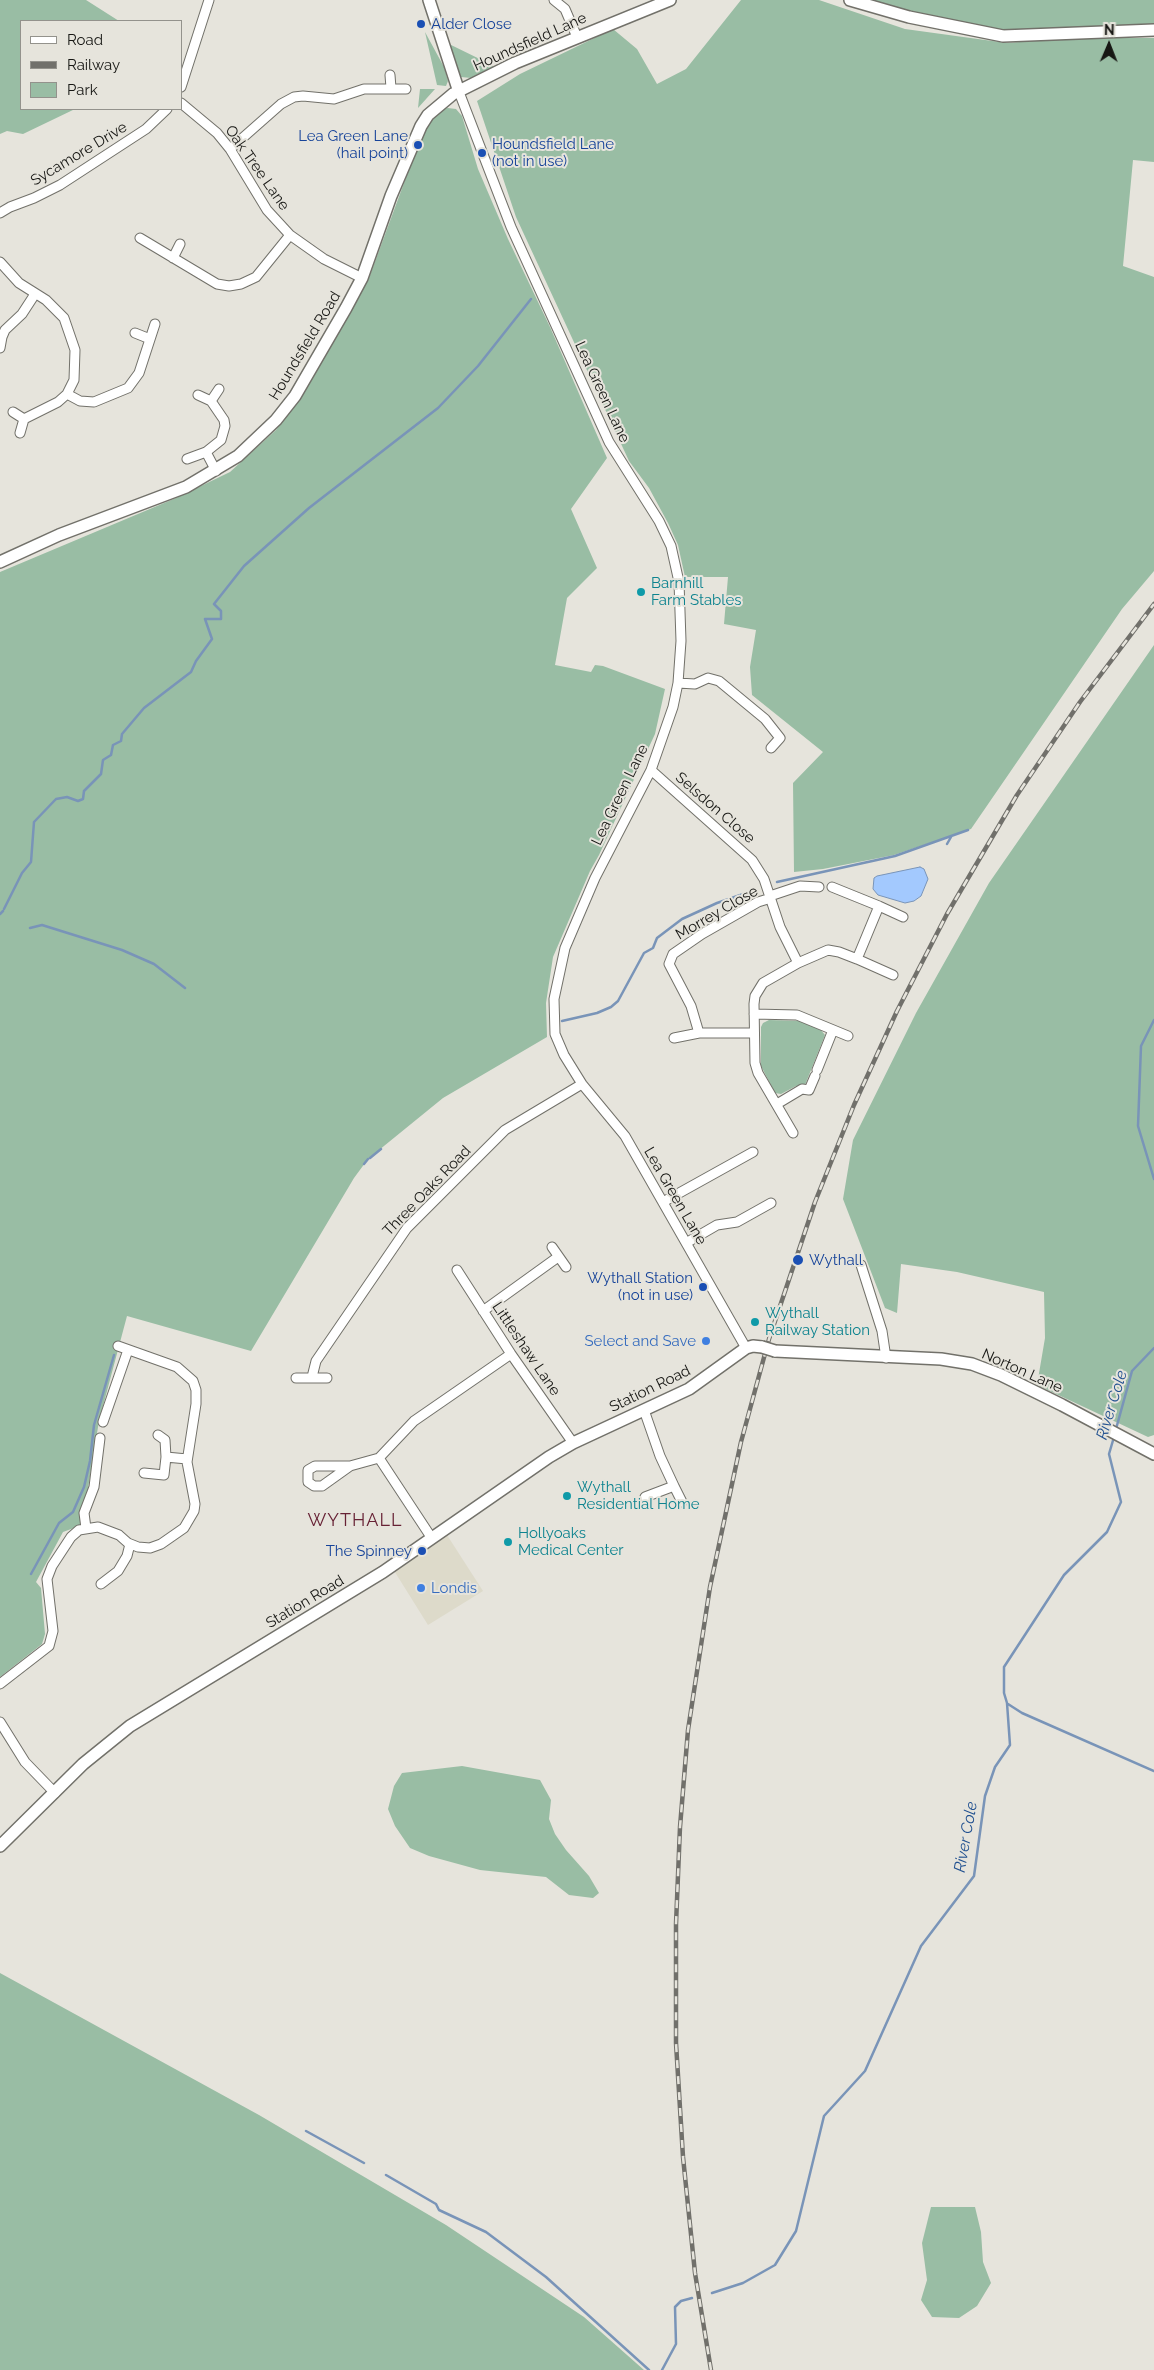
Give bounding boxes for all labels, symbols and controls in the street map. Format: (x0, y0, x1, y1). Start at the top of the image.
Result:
street label: Houndsfield Lane (471, 9, 589, 75)
place label: Alder Close (431, 15, 512, 33)
marker: Alder Close (415, 18, 427, 30)
legend (20, 20, 182, 110)
north arrow (1084, 20, 1134, 70)
text: N (1104, 22, 1115, 38)
text: Road (67, 31, 103, 49)
text: Railway (67, 56, 120, 74)
text: Park (67, 81, 98, 99)
street label: Sycamore Drive (28, 118, 130, 190)
street label: Oak Tree Lane (221, 122, 293, 214)
place label: Lea Green Lane (hail point) (298, 127, 408, 162)
place label: Houndsfield Lane (not in use) (492, 135, 614, 170)
marker: Lea Green Lane (hail point) (412, 139, 424, 151)
marker: Houndsfield Lane (not in use) (476, 147, 488, 159)
street label: Houndsfield Road (265, 288, 345, 404)
street label: Lea Green Lane (571, 338, 633, 446)
place label: Barnhill Farm Stables (651, 574, 741, 609)
marker: Barnhill Farm Stables (635, 586, 647, 598)
street label: Lea Green Lane (588, 742, 652, 848)
street label: Selsdon Close (672, 769, 758, 847)
street label: Morrey Close (673, 882, 761, 944)
street label: Three Oaks Road (379, 1142, 475, 1240)
street label: Lea Green Lane (640, 1144, 710, 1248)
place label: Wythall (809, 1251, 863, 1269)
marker: Wythall (791, 1253, 805, 1267)
place label: Wythall Station (not in use) (587, 1269, 693, 1304)
marker: Wythall Station (not in use) (697, 1281, 709, 1293)
street label: Littleshaw Lane (488, 1299, 564, 1399)
place label: Wythall Railway Station (765, 1304, 870, 1339)
marker: Wythall Railway Station (749, 1316, 761, 1328)
place label: Select and Save (584, 1332, 696, 1350)
marker: Select and Save (700, 1335, 712, 1347)
street label: Norton Lane (979, 1345, 1065, 1397)
street label: Station Road (607, 1362, 693, 1416)
water label: River Cole (1092, 1368, 1132, 1442)
place label: Wythall Residential Home (577, 1478, 700, 1513)
marker: Wythall Residential Home (561, 1490, 573, 1502)
district label: WYTHALL (307, 1510, 403, 1532)
place label: Hollyoaks Medical Center (518, 1524, 623, 1559)
marker: Hollyoaks Medical Center (502, 1536, 514, 1548)
place label: The Spinney (326, 1542, 412, 1560)
marker: The Spinney (416, 1545, 428, 1557)
street label: Station Road (263, 1572, 347, 1632)
place label: Londis (431, 1579, 477, 1597)
marker: Londis (415, 1582, 427, 1594)
water label: River Cole (950, 1800, 982, 1874)

